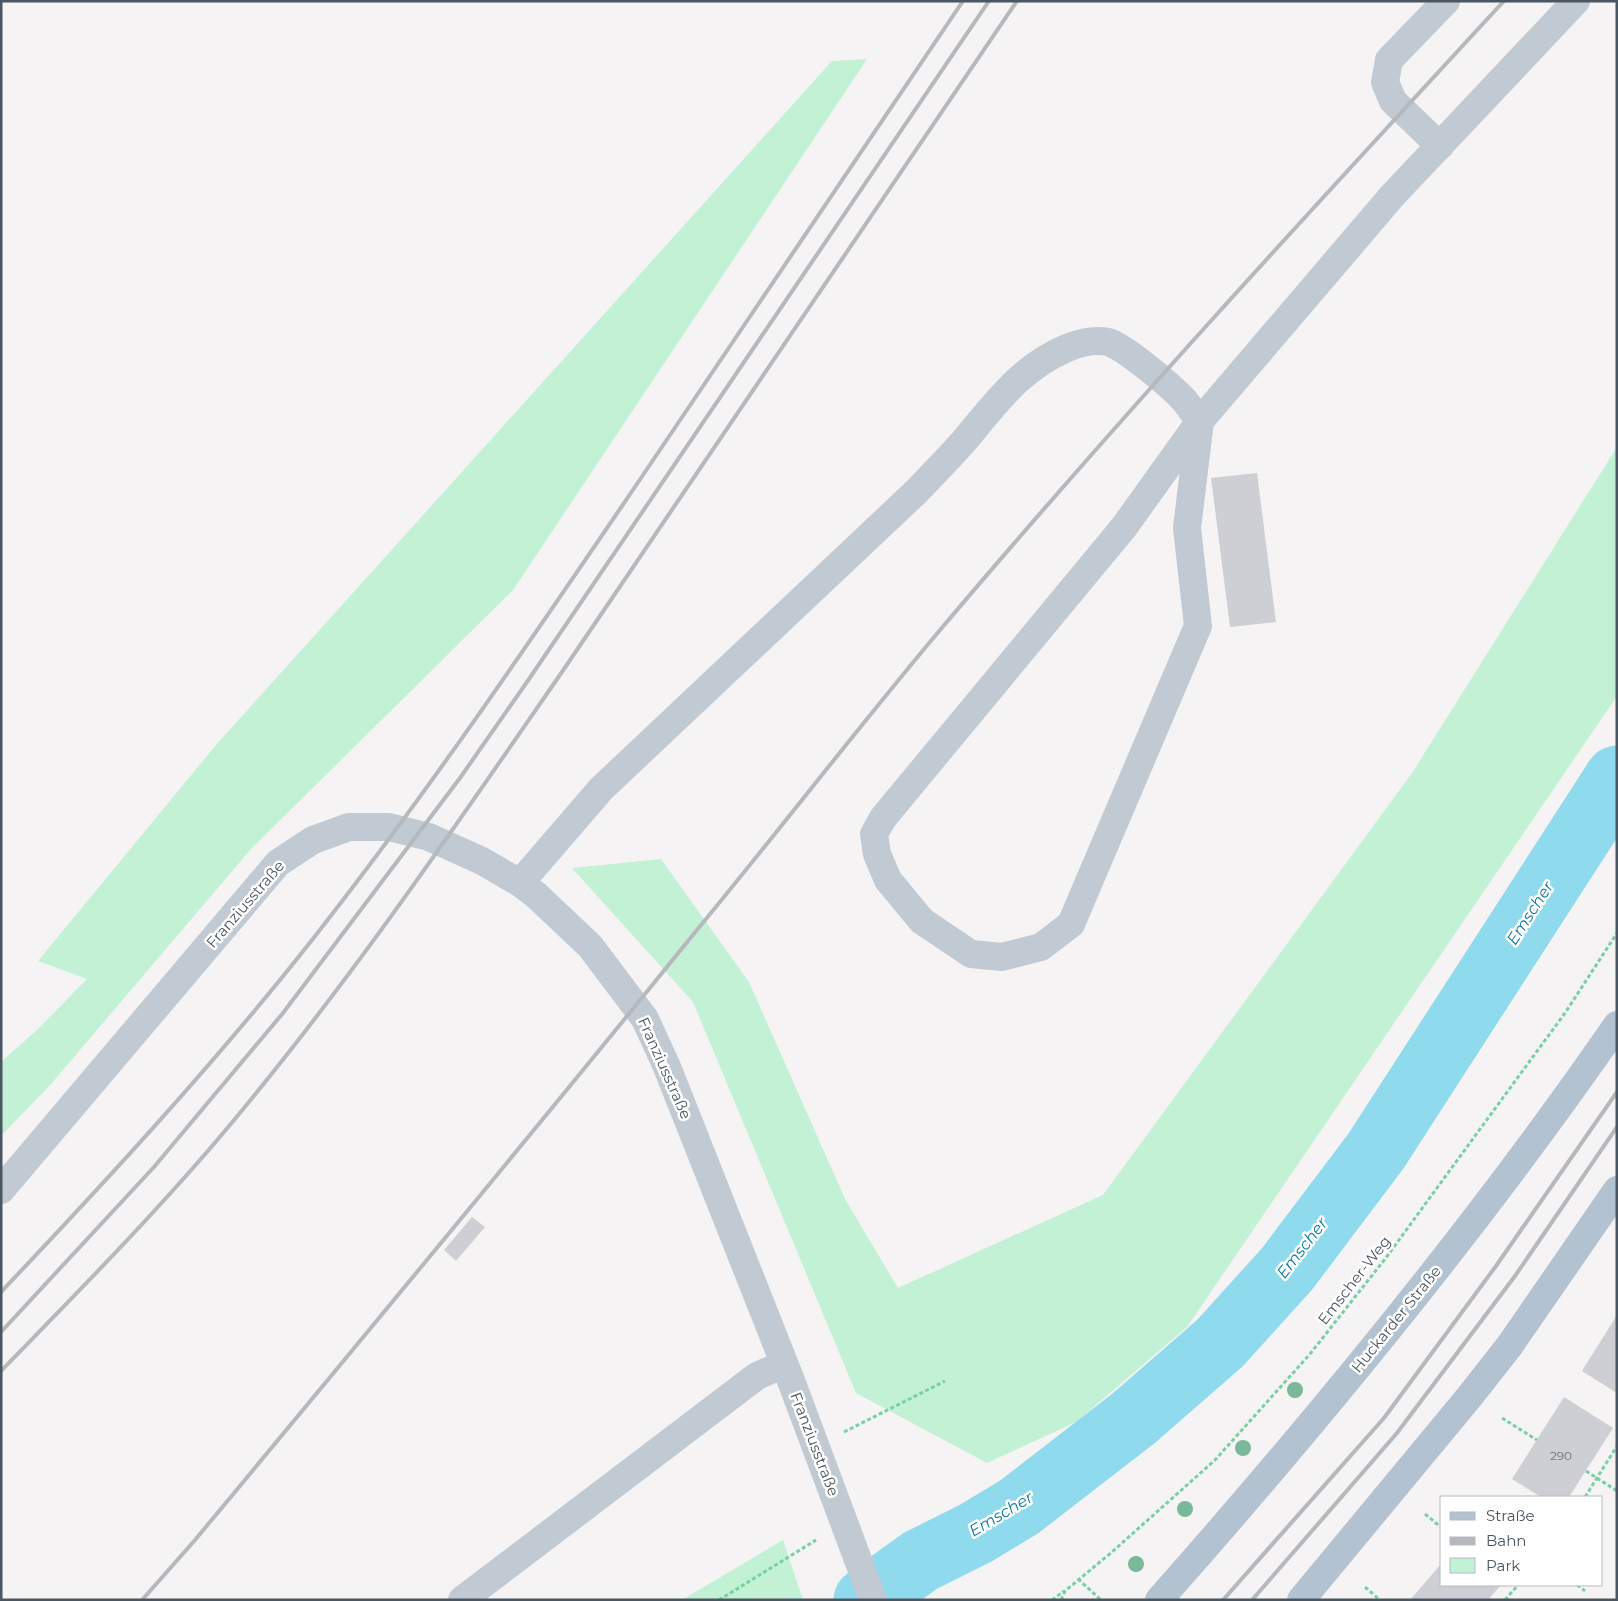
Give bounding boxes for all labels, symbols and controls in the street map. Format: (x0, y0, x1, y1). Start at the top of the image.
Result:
street label: Franziusstraße (202, 856, 288, 952)
water label: Emscher (1503, 877, 1558, 948)
street label: Franziusstraße (634, 1014, 696, 1122)
water label: Emscher (1273, 1214, 1332, 1282)
street label: Emscher-Weg (1314, 1232, 1394, 1328)
street label: Huckarder Straße (1347, 1262, 1445, 1376)
street label: Franziusstraße (786, 1389, 844, 1499)
house number: 290 (1550, 1448, 1572, 1463)
water label: Emscher (966, 1487, 1037, 1540)
legend (1440, 1496, 1603, 1586)
text: Straße (1486, 1506, 1535, 1525)
text: Bahn (1486, 1531, 1526, 1550)
text: Park (1486, 1556, 1520, 1575)

